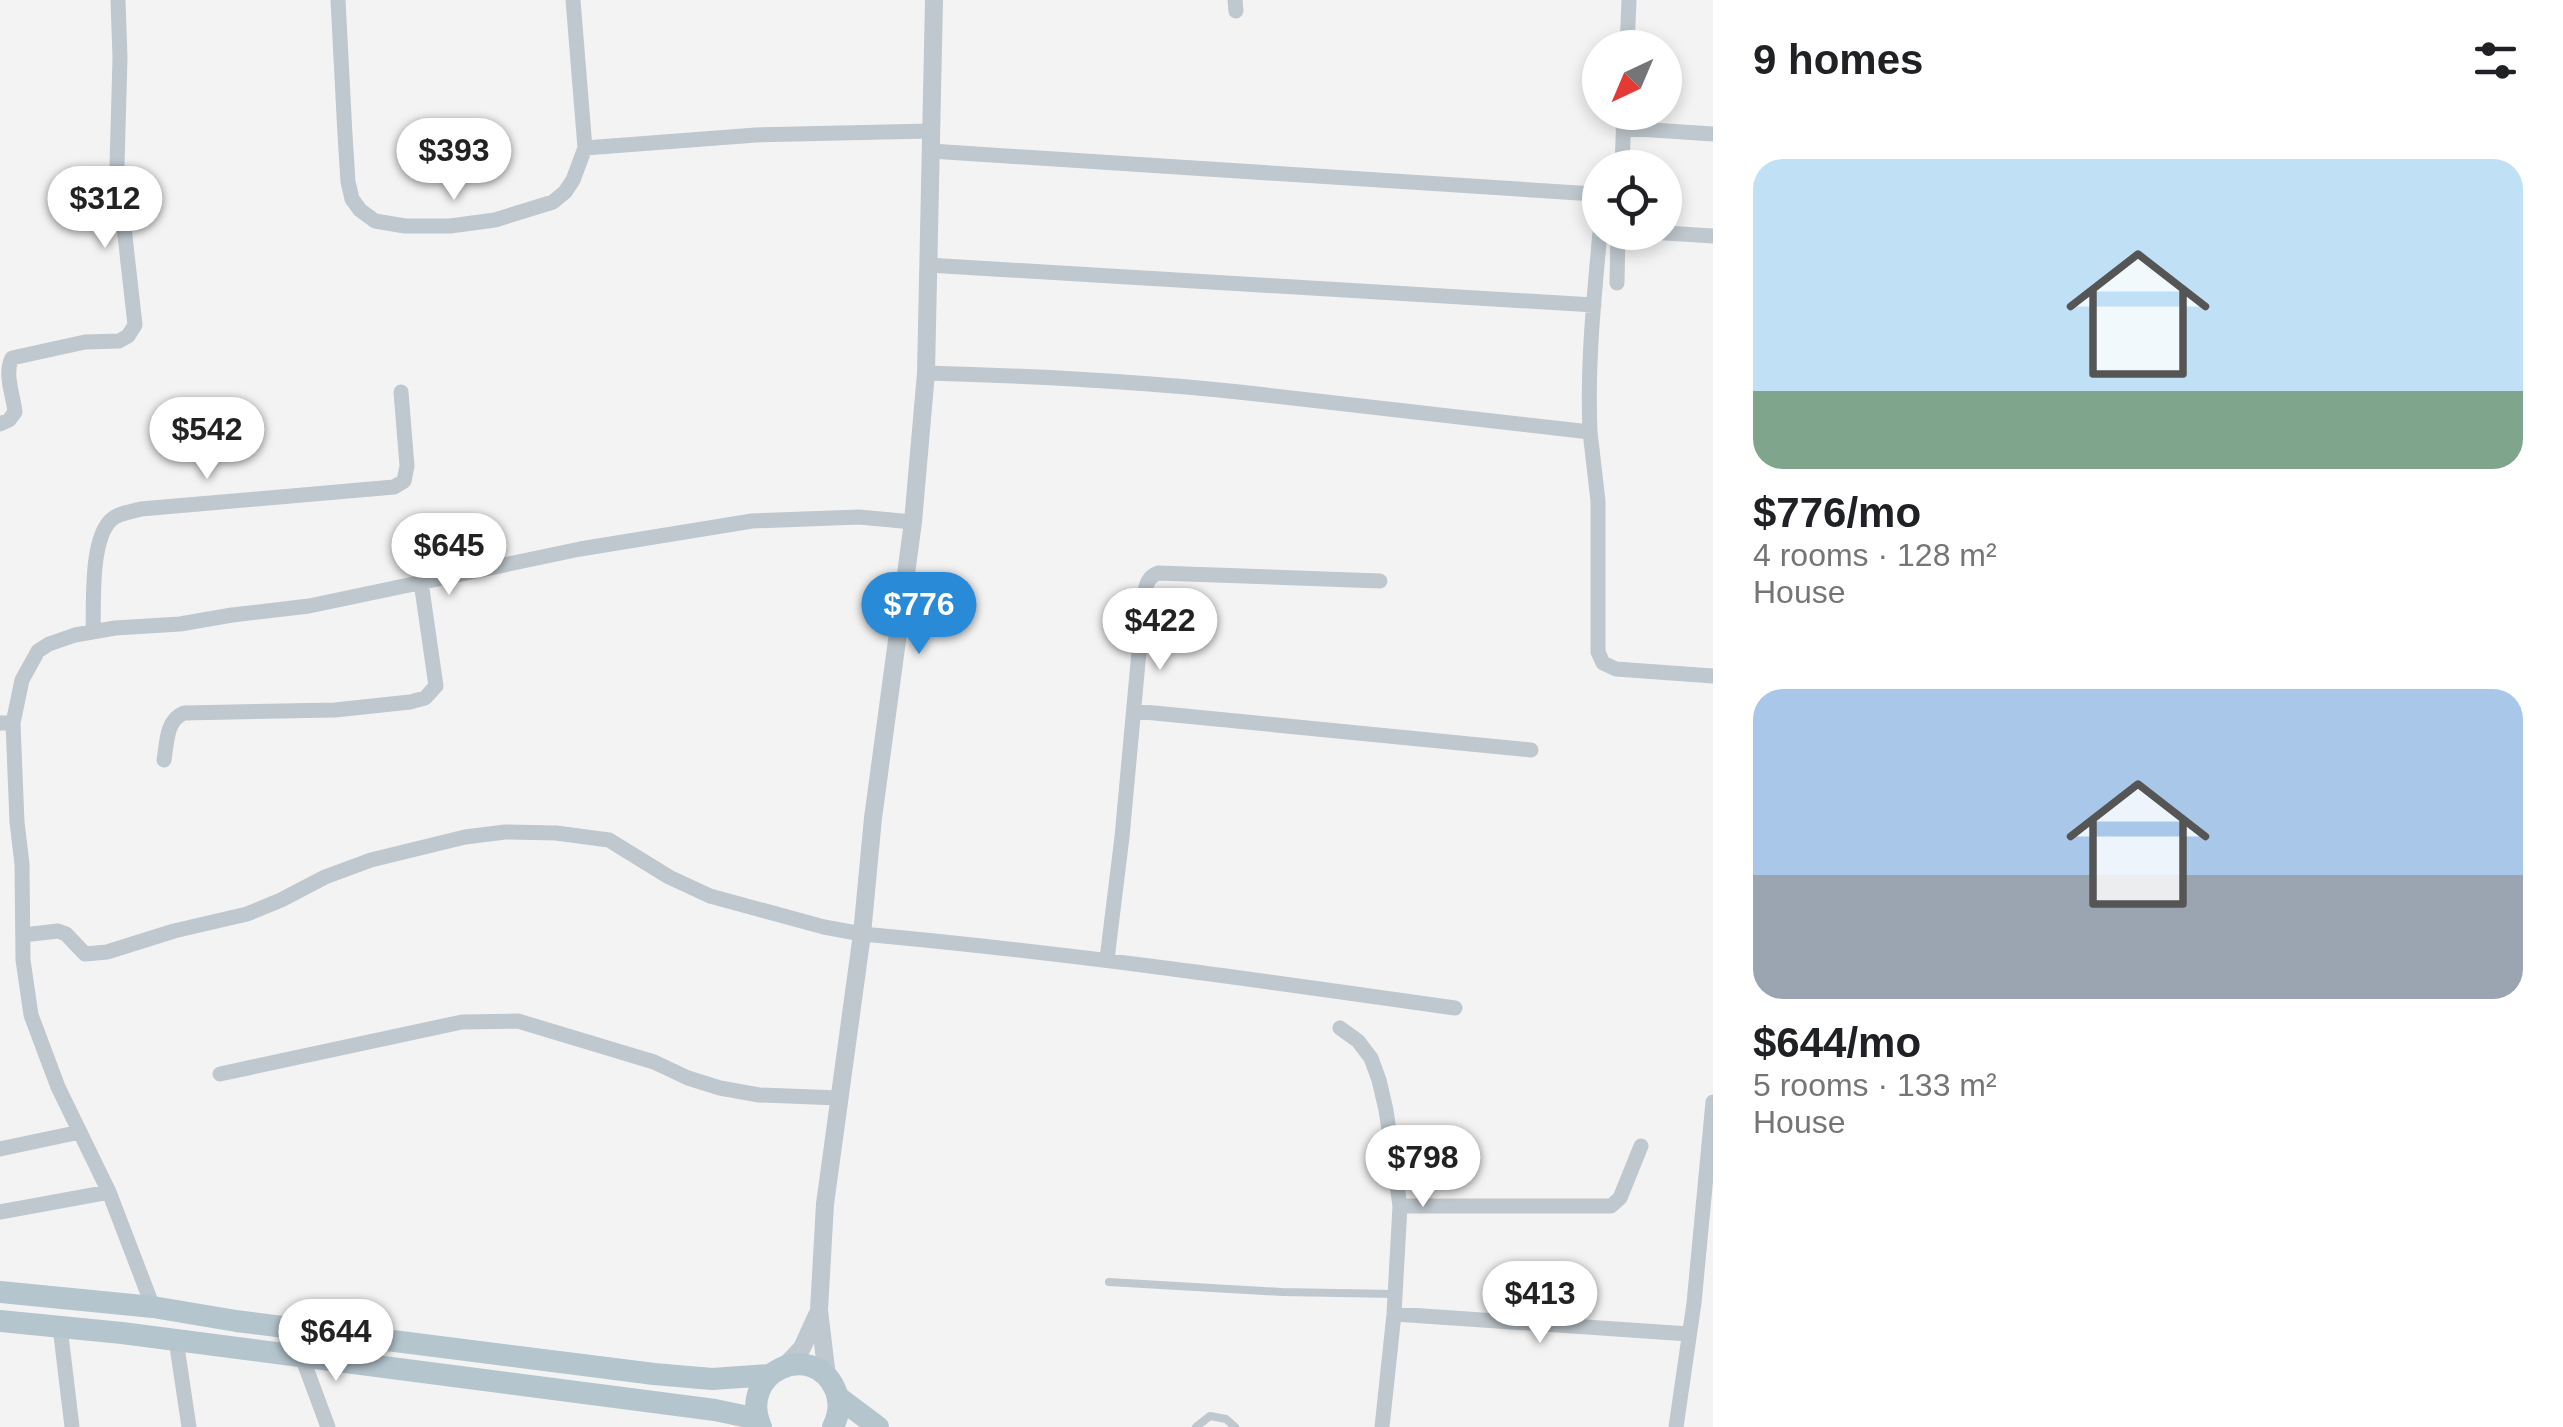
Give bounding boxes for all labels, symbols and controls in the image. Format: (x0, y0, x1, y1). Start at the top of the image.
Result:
north arrow (1582, 30, 1682, 130)
map controls (1582, 30, 1682, 250)
icon: filters (2468, 33, 2523, 88)
text: 9 homes (1753, 36, 1923, 83)
pin: $393 (395, 118, 513, 203)
text: $393 (418, 132, 490, 168)
button: locate (1582, 150, 1682, 250)
pin: $312 (46, 166, 164, 251)
text: $312 (69, 180, 141, 216)
icon: home (2048, 224, 2228, 404)
pin: $542 (148, 397, 266, 482)
text: $542 (171, 411, 243, 447)
text: $776/mo (1753, 489, 1921, 536)
pin: $645 (390, 513, 508, 598)
text: $645 (413, 527, 485, 563)
text: 4 rooms · 128 m² (1753, 537, 1997, 573)
pin: $776 (860, 572, 978, 657)
text: House (1753, 574, 1846, 610)
text: $776 (883, 586, 955, 622)
pin: $422 (1101, 588, 1219, 673)
text: $422 (1124, 602, 1196, 638)
icon: home (2048, 754, 2228, 934)
text: $644/mo (1753, 1019, 1921, 1066)
text: 5 rooms · 133 m² (1753, 1067, 1997, 1103)
text: House (1753, 1104, 1846, 1140)
pin: $798 (1364, 1125, 1482, 1210)
text: $798 (1387, 1139, 1459, 1175)
pin: $413 (1481, 1261, 1599, 1346)
text: $413 (1504, 1275, 1576, 1311)
pin: $644 (277, 1299, 395, 1384)
text: $644 (300, 1313, 372, 1349)

